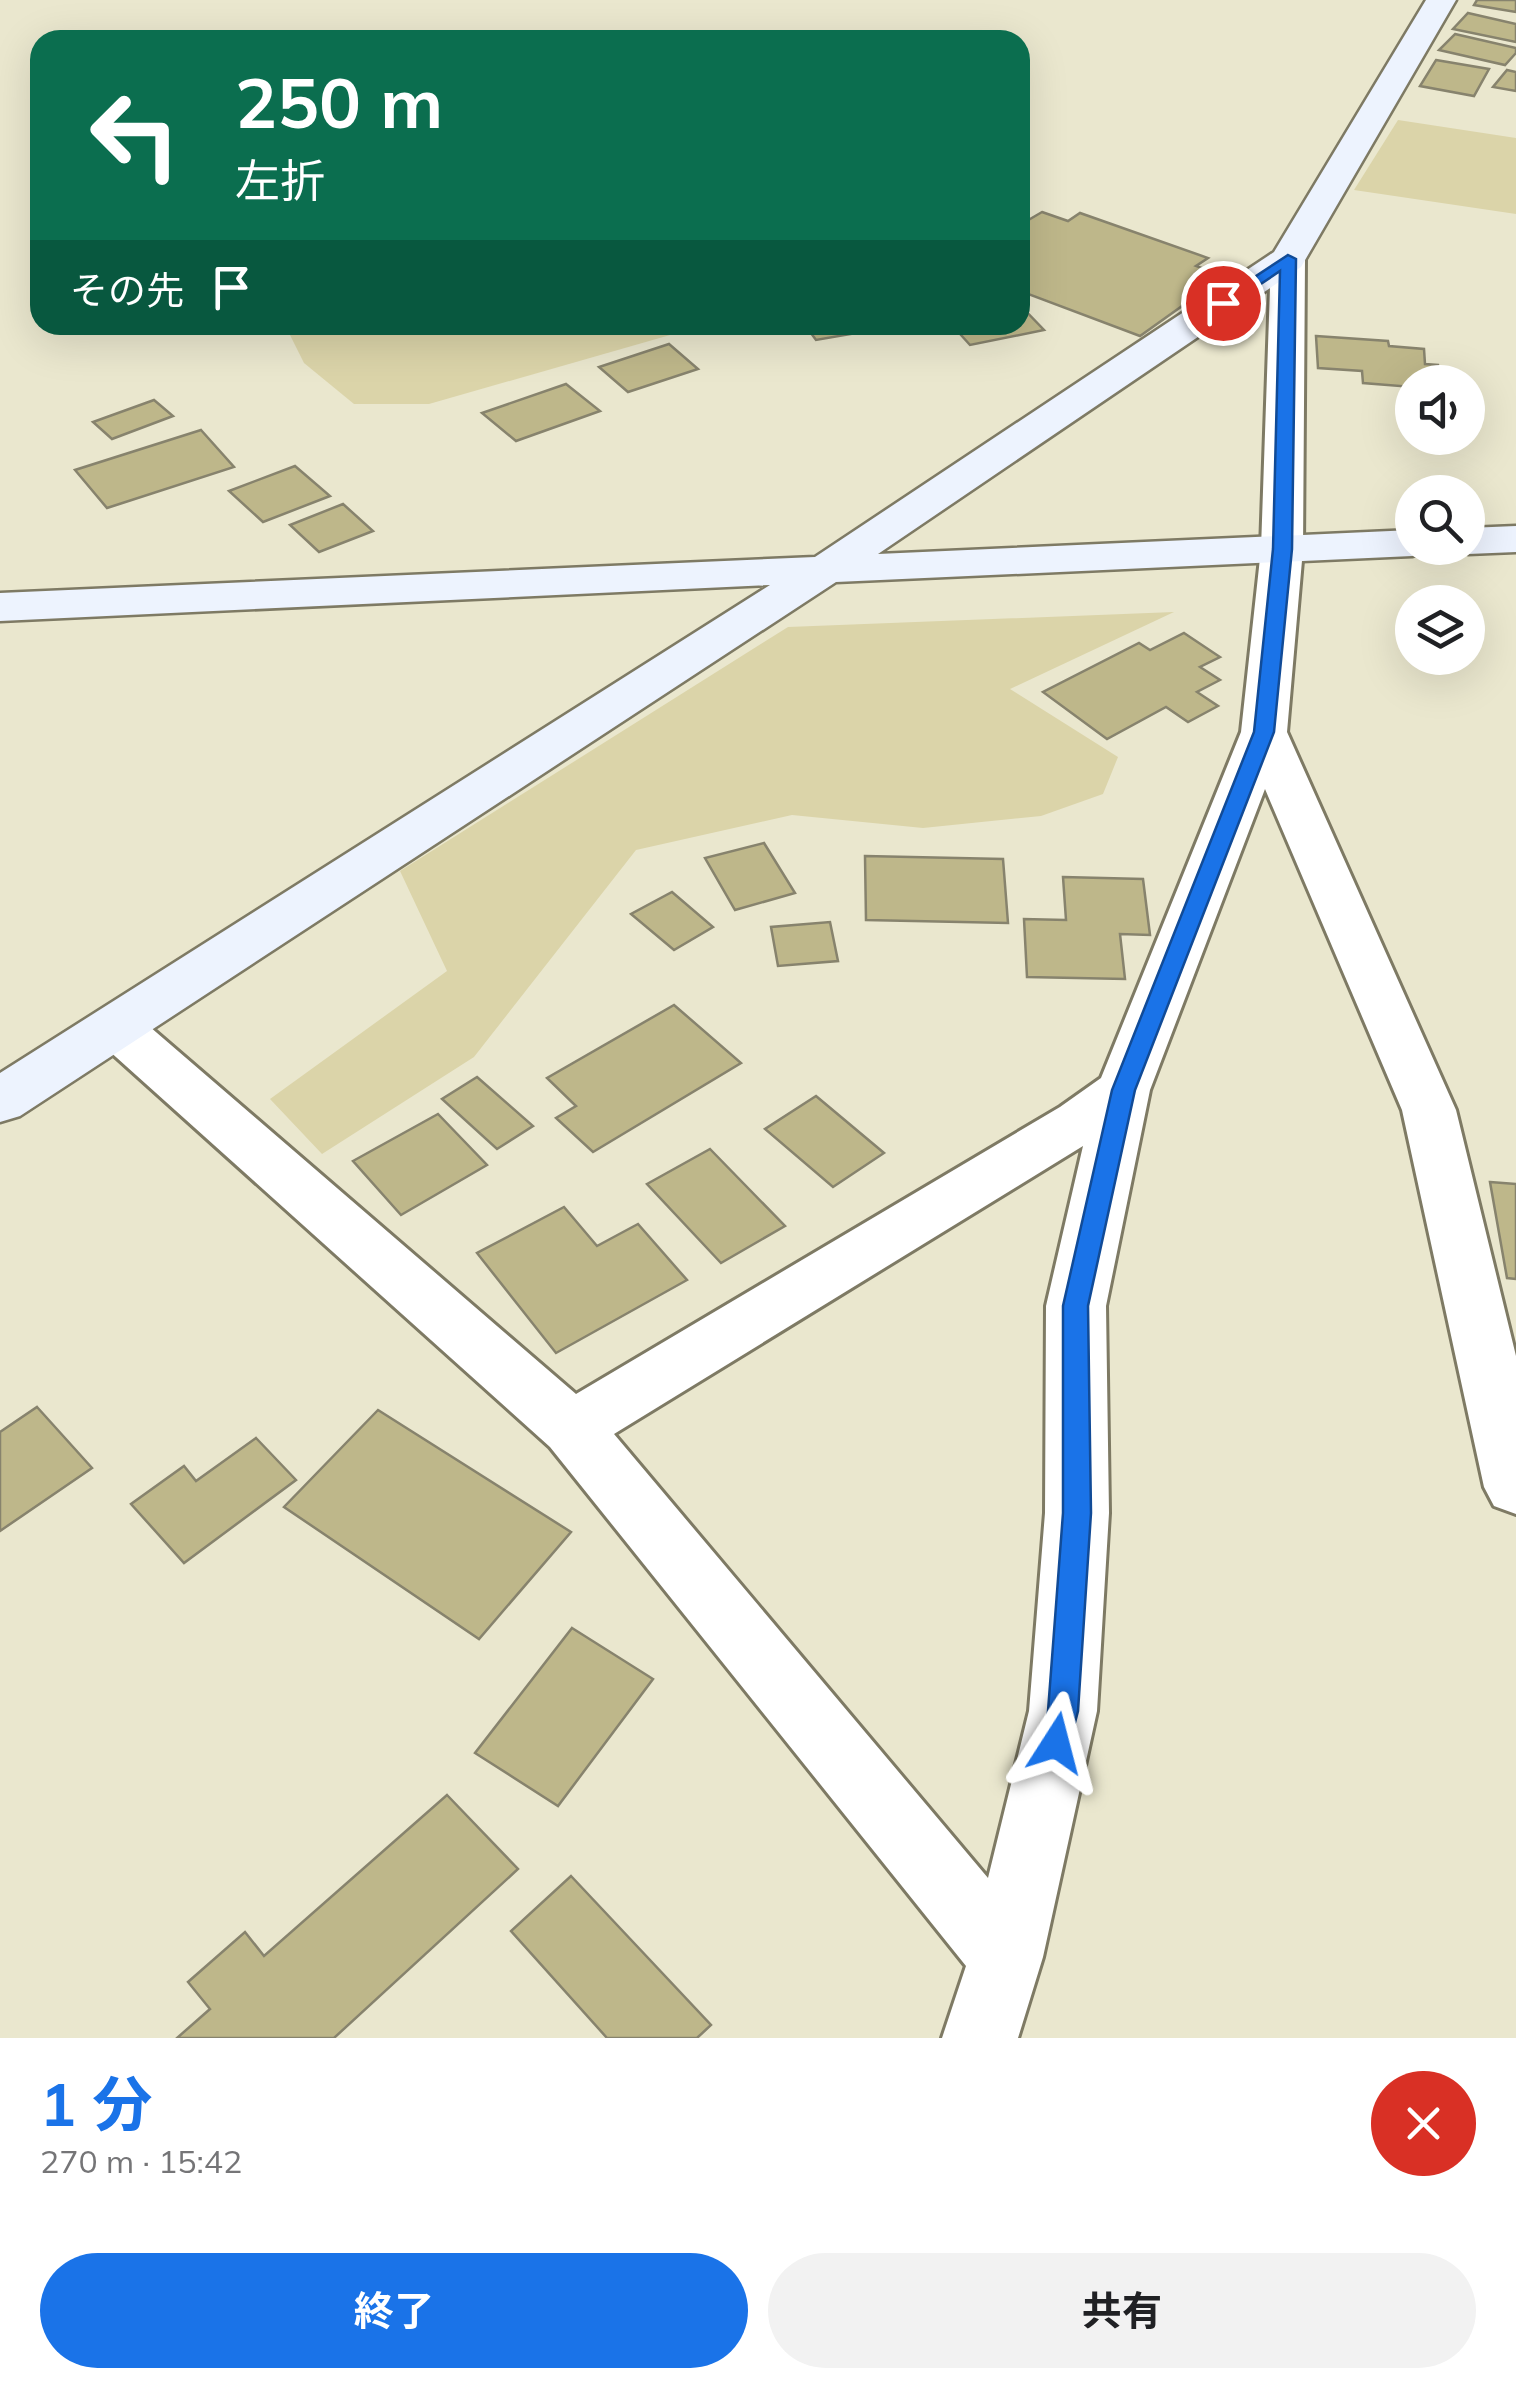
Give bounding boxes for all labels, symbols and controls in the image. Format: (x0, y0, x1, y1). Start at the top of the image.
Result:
text: 250 m (235, 58, 443, 146)
icon: left (70, 70, 200, 200)
text: 左折 (235, 152, 325, 208)
icon: arrive (204, 260, 259, 315)
pin (1181, 261, 1266, 346)
text: その先 (70, 266, 184, 314)
icon: arrive (1196, 276, 1251, 331)
map controls (1395, 365, 1485, 675)
button: sound (1395, 365, 1485, 455)
button: search (1395, 475, 1485, 565)
button: layers (1395, 585, 1485, 675)
position arrow (1004, 1691, 1108, 1795)
text: 1 分 (40, 2066, 152, 2141)
button: close (1371, 2071, 1476, 2176)
text: 270 m · 15:42 (40, 2141, 242, 2181)
button: 終了 (40, 2253, 748, 2368)
button: 共有 (768, 2253, 1476, 2368)

